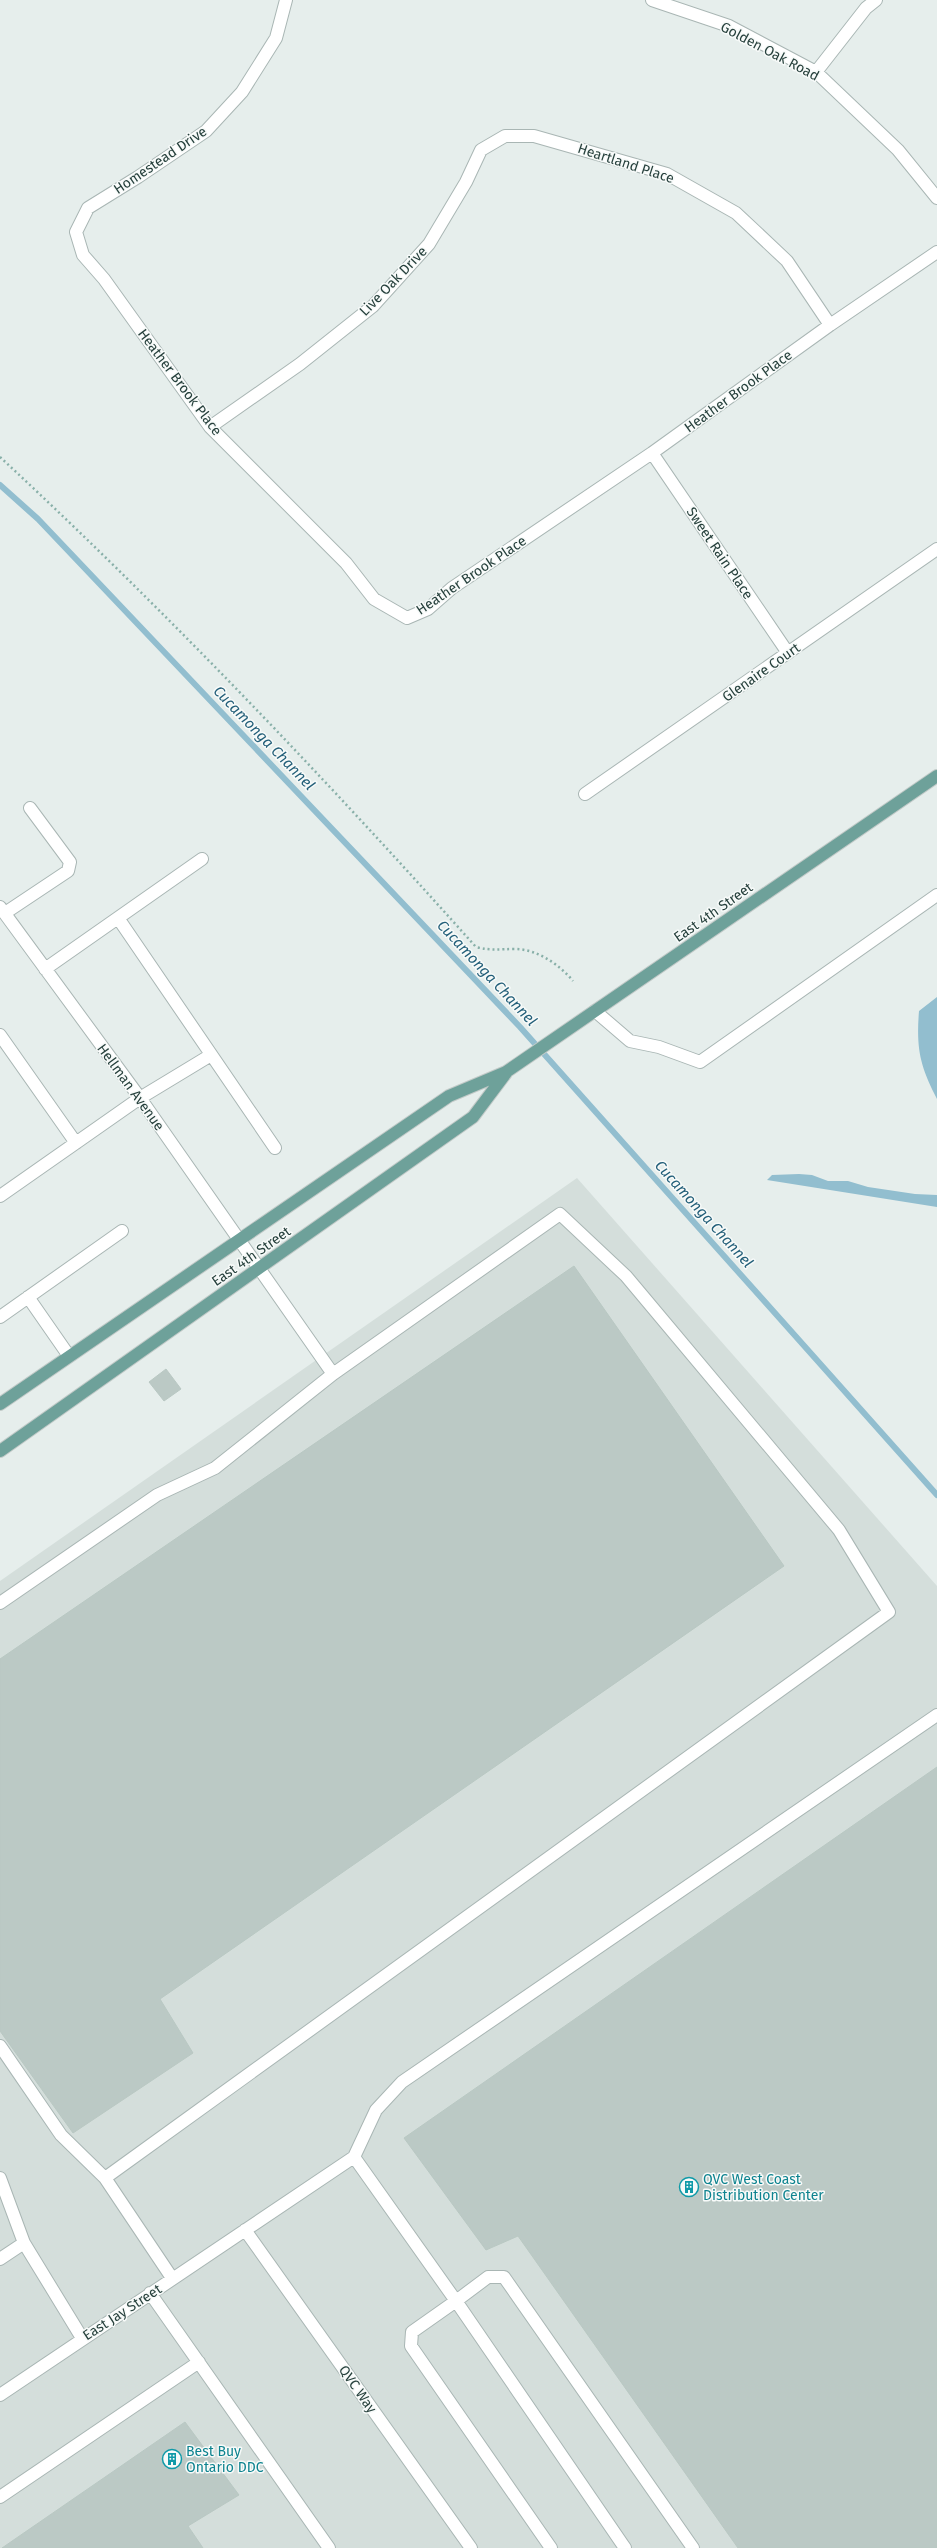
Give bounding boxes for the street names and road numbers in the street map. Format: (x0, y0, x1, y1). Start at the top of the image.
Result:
street label: Golden Oak Road (718, 18, 822, 85)
street label: Homestead Drive (110, 123, 210, 198)
street label: Heartland Place (575, 140, 676, 187)
street label: Live Oak Drive (356, 243, 431, 320)
street label: Heather Brook Place (134, 326, 225, 439)
street label: Heather Brook Place (681, 347, 795, 436)
street label: Sweet Rain Place (683, 504, 757, 602)
street label: Heather Brook Place (413, 532, 530, 619)
street label: Glenaire Court (719, 639, 804, 705)
street label: East 4th Street (671, 878, 757, 946)
street label: Hellman Avenue (93, 1040, 168, 1134)
street label: East 4th Street (209, 1222, 295, 1290)
street label: East Jay Street (80, 2280, 166, 2344)
street label: QVC Way (335, 2362, 380, 2416)

